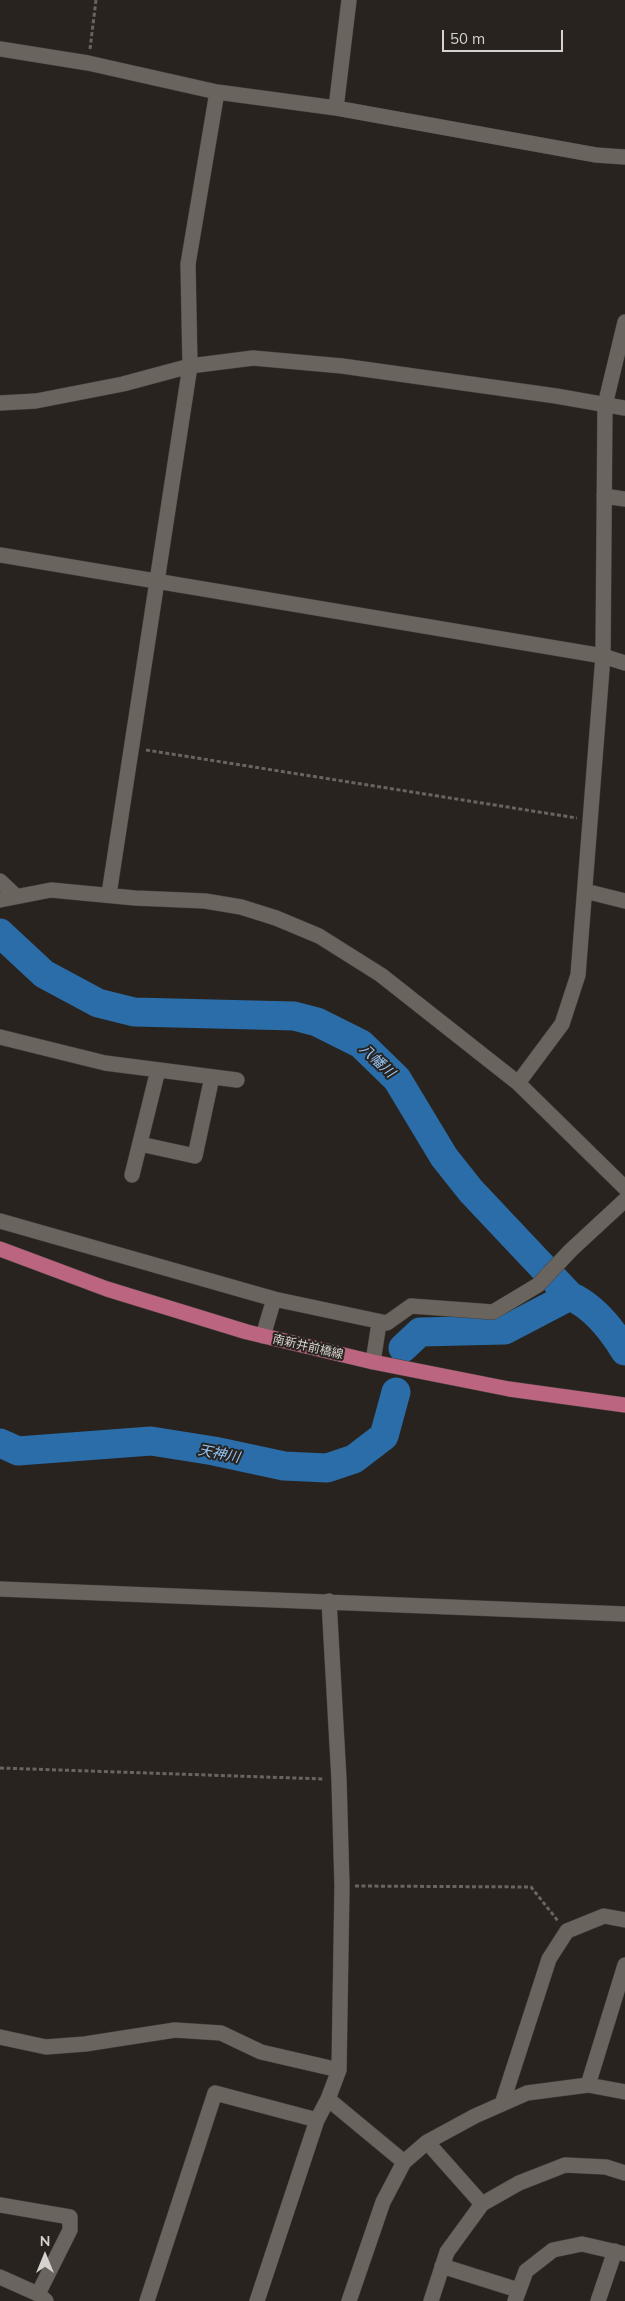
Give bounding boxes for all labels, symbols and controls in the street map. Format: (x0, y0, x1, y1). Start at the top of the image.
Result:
scale bar (445, 20, 566, 52)
text: 50 m (450, 29, 485, 48)
water label: 八幡川 (356, 1041, 398, 1081)
street label: 南新井前橋線 (271, 1332, 345, 1362)
water label: 天神川 (197, 1442, 241, 1466)
north arrow (20, 2231, 70, 2281)
text: N (40, 2232, 50, 2250)

